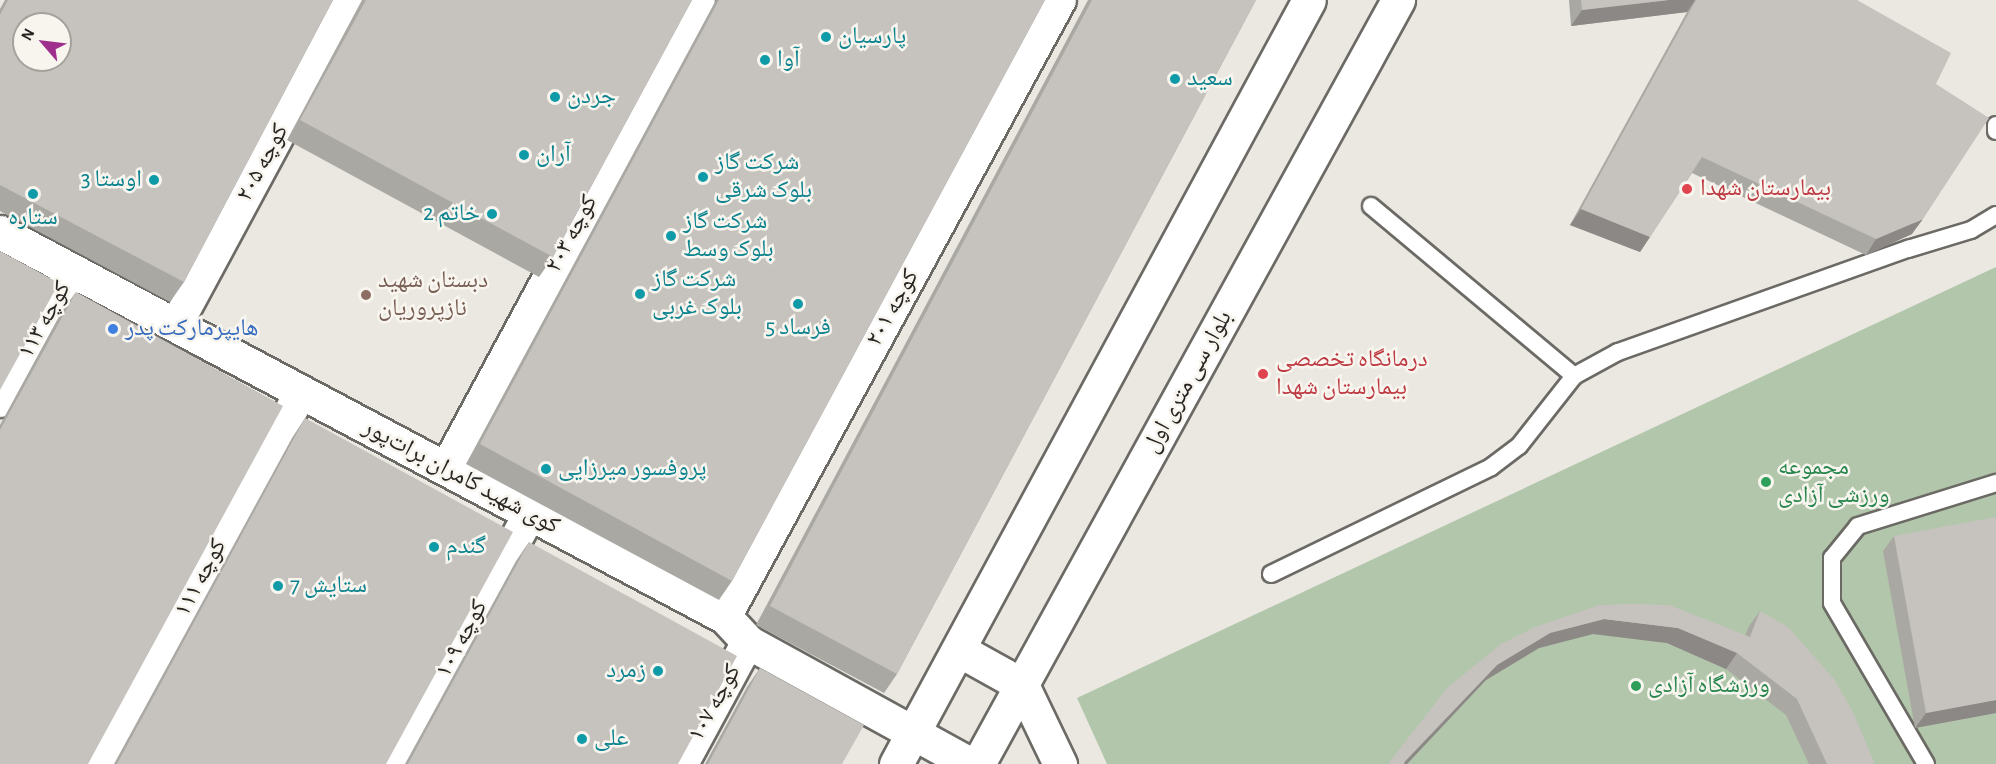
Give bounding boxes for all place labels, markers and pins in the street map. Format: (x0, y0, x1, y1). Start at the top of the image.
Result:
place label: پارسیان (838, 23, 906, 51)
marker: پارسیان (819, 30, 833, 44)
place label: آوا (777, 46, 800, 74)
marker: آوا (758, 53, 772, 67)
place label: سعید (1187, 65, 1233, 93)
marker: سعید (1168, 72, 1182, 86)
place label: جردن (567, 83, 616, 111)
marker: جردن (548, 90, 562, 104)
place label: آران (536, 141, 571, 169)
marker: آران (517, 148, 531, 162)
place label: شرکت گاز بلوک شرقی (715, 149, 812, 205)
place label: اوستا 3 (81, 166, 142, 194)
marker: شرکت گاز بلوک شرقی (696, 170, 710, 184)
marker: اوستا 3 (147, 173, 161, 187)
place label: بیمارستان شهدا (1700, 175, 1831, 203)
marker: بیمارستان شهدا (1678, 180, 1696, 198)
marker: ستاره (26, 187, 40, 201)
place label: خاتم 2 (423, 200, 480, 228)
place label: ستاره (8, 204, 58, 232)
marker: خاتم 2 (485, 207, 499, 221)
place label: شرکت گاز بلوک وسط (683, 208, 774, 264)
marker: شرکت گاز بلوک وسط (664, 229, 678, 243)
place label: شرکت گاز بلوک غربی (652, 266, 742, 322)
place label: دبستان شهید نازپروریان (378, 267, 488, 323)
marker: شرکت گاز بلوک غربی (633, 287, 647, 301)
marker: دبستان شهید نازپروریان (359, 288, 373, 302)
marker: فرساد 5 (791, 297, 805, 311)
place label: فرساد 5 (765, 314, 831, 342)
place label: هایپرمارکت پدر (125, 315, 259, 343)
marker: هایپرمارکت پدر (106, 322, 120, 336)
place label: درمانگاه تخصصی بیمارستان شهدا (1276, 346, 1428, 402)
marker: درمانگاه تخصصی بیمارستان شهدا (1254, 365, 1272, 383)
place label: مجموعه ورزشی آزادی (1778, 454, 1889, 510)
place label: پروفسور میرزایی (558, 455, 707, 483)
marker: پروفسور میرزایی (539, 462, 553, 476)
marker: مجموعه ورزشی آزادی (1759, 475, 1773, 489)
place label: گندم (446, 533, 486, 561)
marker: گندم (427, 540, 441, 554)
place label: ستایش 7 (290, 572, 367, 600)
marker: ستایش 7 (271, 579, 285, 593)
place label: زمرد (606, 657, 646, 685)
marker: زمرد (651, 664, 665, 678)
place label: ورزشگاه آزادی (1648, 672, 1770, 700)
marker: ورزشگاه آزادی (1629, 679, 1643, 693)
place label: علی (594, 725, 628, 753)
marker: علی (575, 732, 589, 746)

